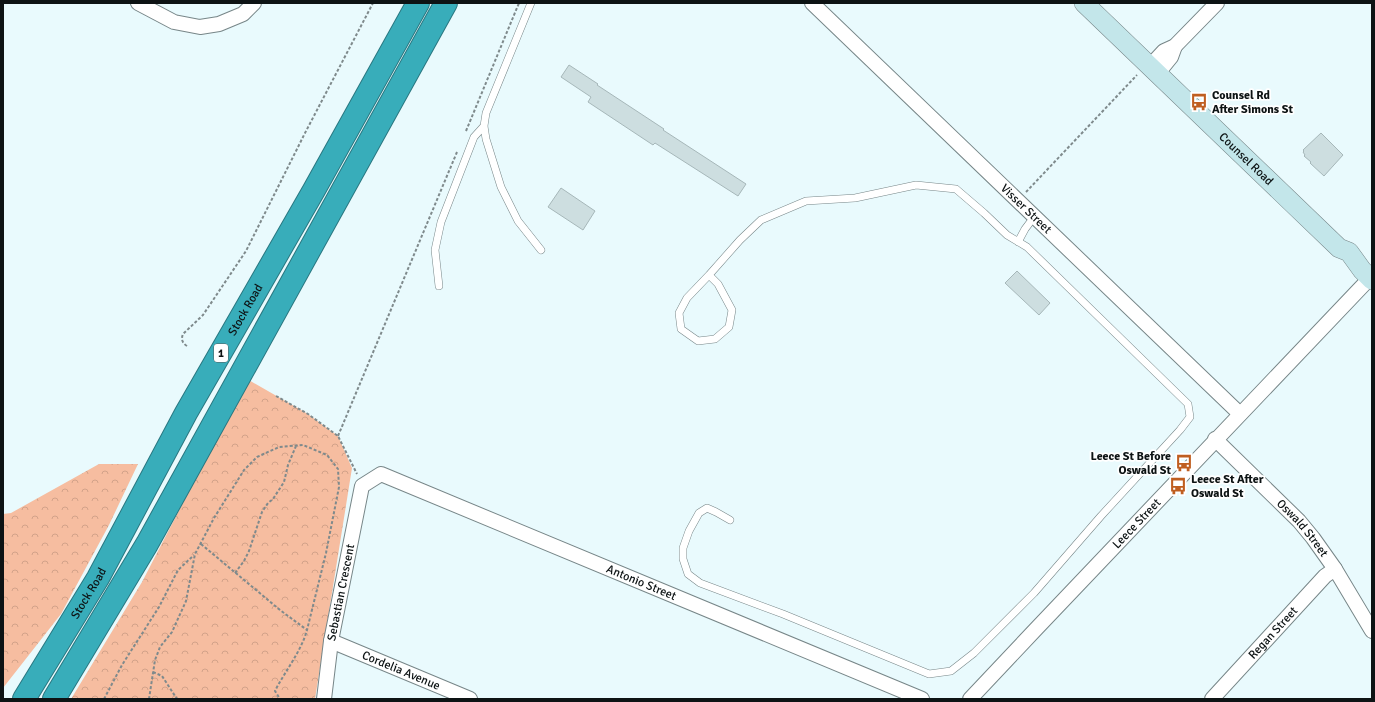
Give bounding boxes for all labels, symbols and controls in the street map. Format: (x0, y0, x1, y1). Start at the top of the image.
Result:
place label: Counsel Rd After Simons St (1212, 88, 1293, 117)
bus stop icon: Counsel Rd After Simons St (1189, 92, 1209, 112)
street label: Counsel Road (1216, 129, 1277, 188)
street label: Visser Street (998, 181, 1055, 237)
street label: Stock Road (225, 281, 266, 338)
road number: 1 (214, 344, 228, 362)
place label: Leece St Before Oswald St (1090, 449, 1171, 478)
bus stop icon: Leece St Before Oswald St (1174, 453, 1194, 473)
place label: Leece St After Oswald St (1191, 472, 1264, 501)
bus stop icon: Leece St After Oswald St (1168, 476, 1188, 496)
street label: Leece Street (1109, 495, 1164, 552)
street label: Oswald Street (1274, 496, 1331, 560)
street label: Sebastian Crescent (324, 543, 358, 642)
street label: Antonio Street (604, 561, 679, 603)
street label: Stock Road (67, 565, 110, 621)
street label: Regan Street (1245, 603, 1301, 662)
street label: Cordelia Avenue (360, 647, 442, 693)

